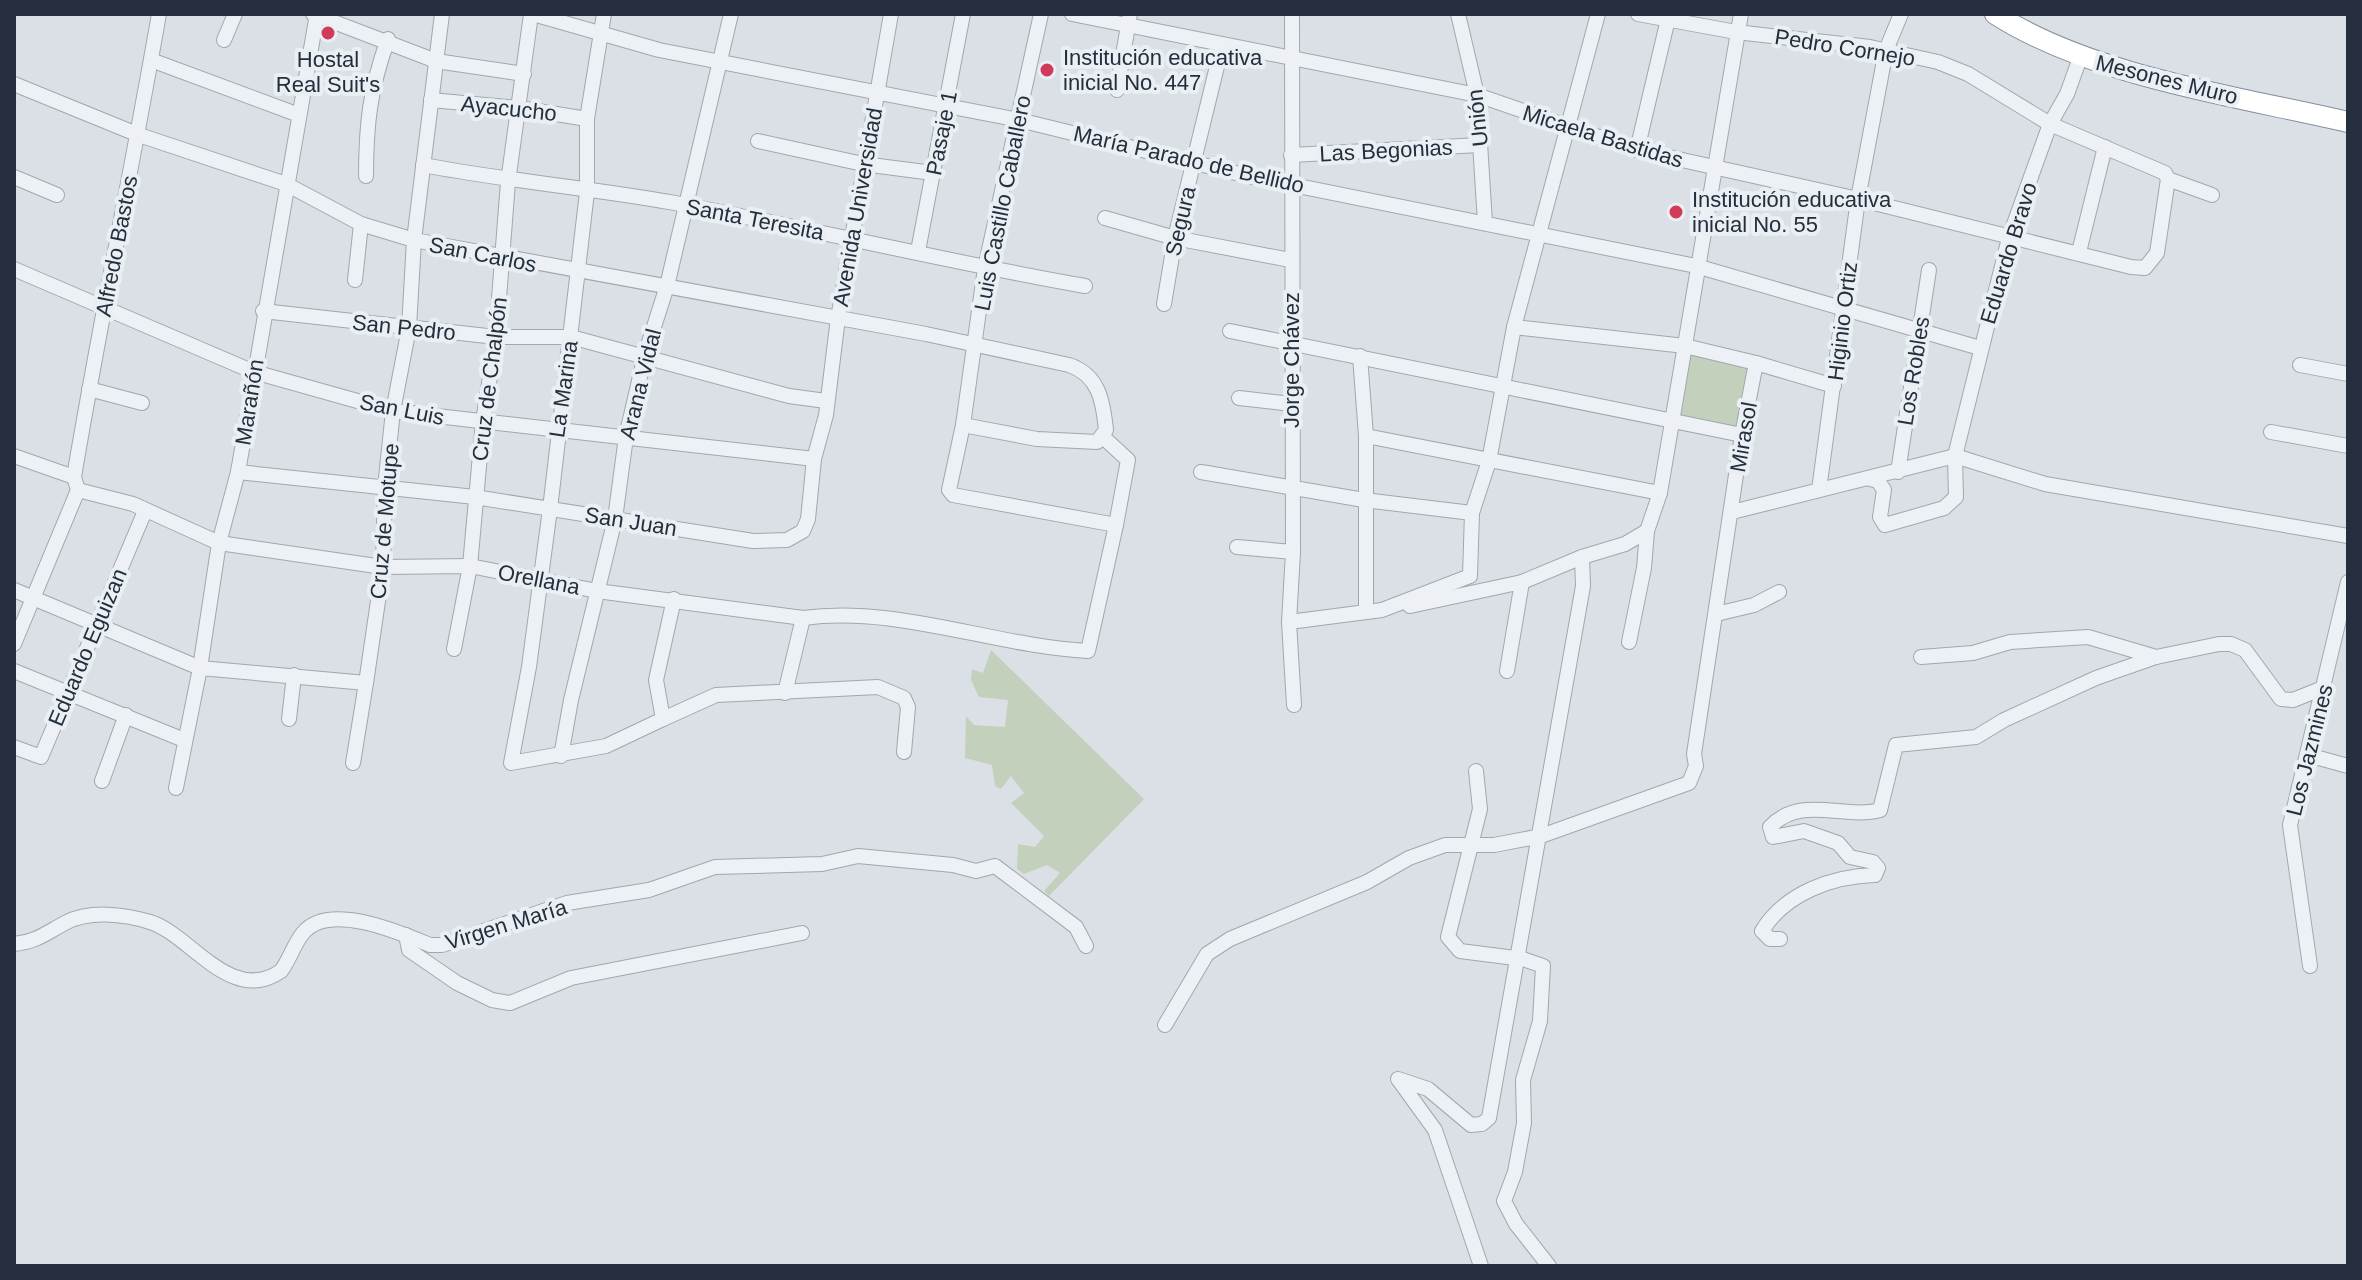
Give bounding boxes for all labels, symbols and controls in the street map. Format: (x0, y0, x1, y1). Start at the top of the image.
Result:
marker: Hostal Real Suit's (319, 24, 337, 42)
street label: Pedro Cornejo (1773, 24, 1917, 71)
place label: Institución educativa inicial No. 447 (1063, 45, 1263, 95)
place label: Hostal Real Suit's (276, 47, 380, 97)
street label: Mesones Muro (2093, 50, 2240, 109)
marker: Institución educativa inicial No. 447 (1038, 61, 1056, 79)
street label: Unión (1462, 88, 1493, 148)
street label: Pasaje 1 (921, 89, 962, 178)
street label: Ayacucho (460, 91, 558, 126)
street label: Luis Castillo Caballero (969, 93, 1036, 313)
street label: Micaela Bastidas (1520, 100, 1686, 173)
street label: Avenida Universidad (828, 106, 887, 308)
street label: María Parado de Bellido (1071, 121, 1307, 198)
street label: Las Begonias (1319, 135, 1453, 166)
street label: Alfredo Bastos (91, 173, 142, 319)
street label: Eduardo Bravo (1975, 179, 2042, 327)
street label: Segura (1160, 183, 1201, 258)
place label: Institución educativa inicial No. 55 (1692, 187, 1892, 237)
street label: Santa Teresita (684, 194, 827, 245)
marker: Institución educativa inicial No. 55 (1667, 203, 1685, 221)
street label: San Carlos (427, 232, 539, 277)
street label: Higinio Ortiz (1823, 260, 1862, 382)
street label: Jorge Chávez (1279, 292, 1304, 428)
street label: Cruz de Chalpón (467, 296, 512, 463)
street label: San Pedro (351, 310, 457, 345)
street label: Los Robles (1893, 315, 1934, 427)
street label: Arana Vidal (615, 326, 666, 442)
street label: La Marina (544, 338, 583, 439)
street label: Marañón (230, 357, 269, 447)
street label: San Luis (357, 389, 446, 430)
street label: Mirasol (1725, 400, 1762, 474)
street label: Cruz de Motupe (365, 442, 404, 600)
street label: San Juan (583, 502, 679, 541)
street label: Orellana (496, 559, 583, 600)
street label: Eduardo Eguizan (43, 565, 132, 730)
street label: Los Jazmines (2281, 682, 2338, 818)
street label: Virgen María (442, 894, 571, 955)

